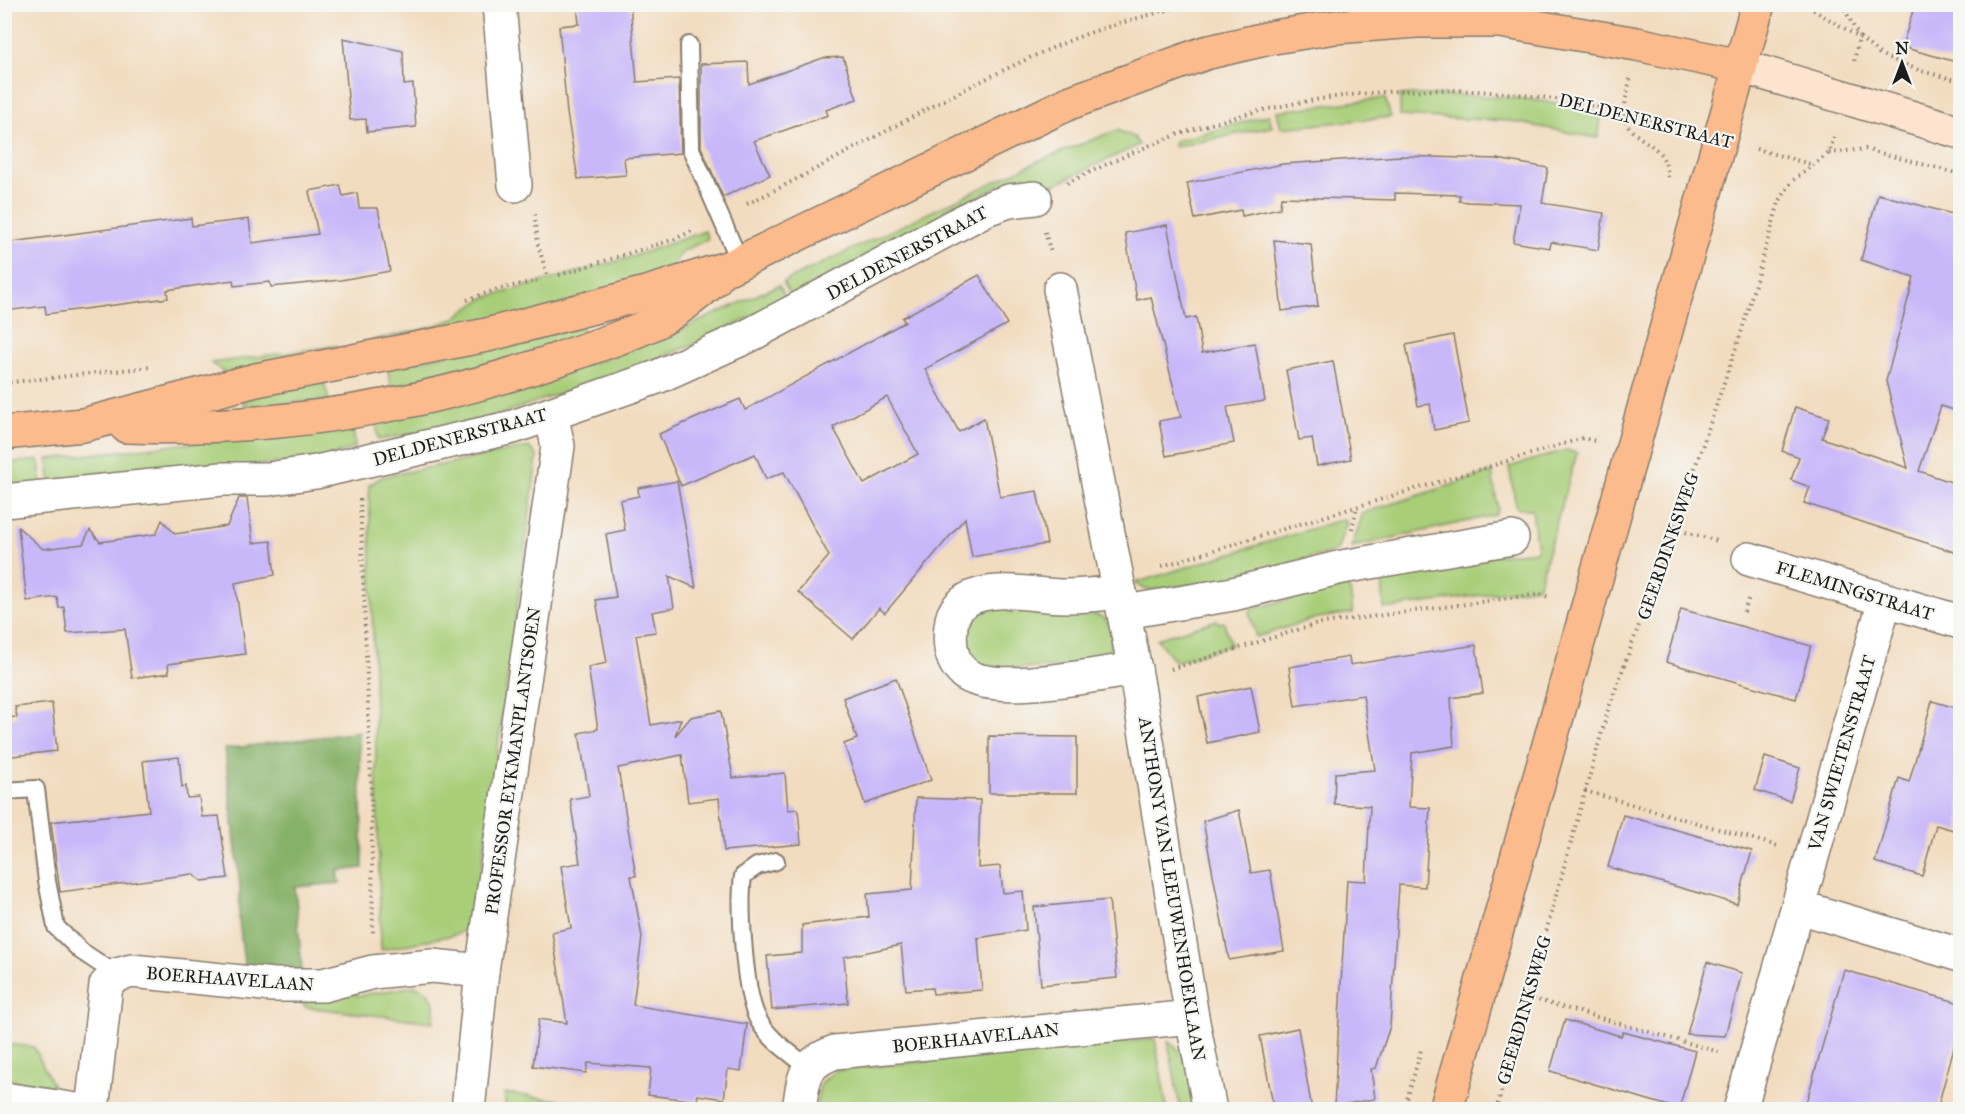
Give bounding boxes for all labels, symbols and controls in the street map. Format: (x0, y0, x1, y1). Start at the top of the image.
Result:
north arrow (1872, 33, 1932, 93)
text: N (1895, 39, 1909, 58)
street label: DELDENERSTRAAT (1556, 89, 1736, 153)
street label: DELDENERSTRAAT (823, 201, 991, 305)
street label: DELDENERSTRAAT (371, 403, 549, 471)
street label: GEERDINKSWEG (1632, 469, 1704, 623)
street label: FLEMINGSTRAAT (1773, 557, 1937, 625)
street label: PROFESSOR EYKMANPLANTSOEN (480, 606, 546, 916)
street label: VAN SWIETENSTRAAT (1803, 653, 1880, 854)
street label: ANTHONY VAN LEEUWENHOEKLAAN (1134, 714, 1210, 1063)
street label: GEERDINKSWEG (1492, 933, 1556, 1087)
street label: BOERHAAVELAAN (145, 962, 315, 996)
street label: BOERHAAVELAAN (891, 1018, 1061, 1058)

